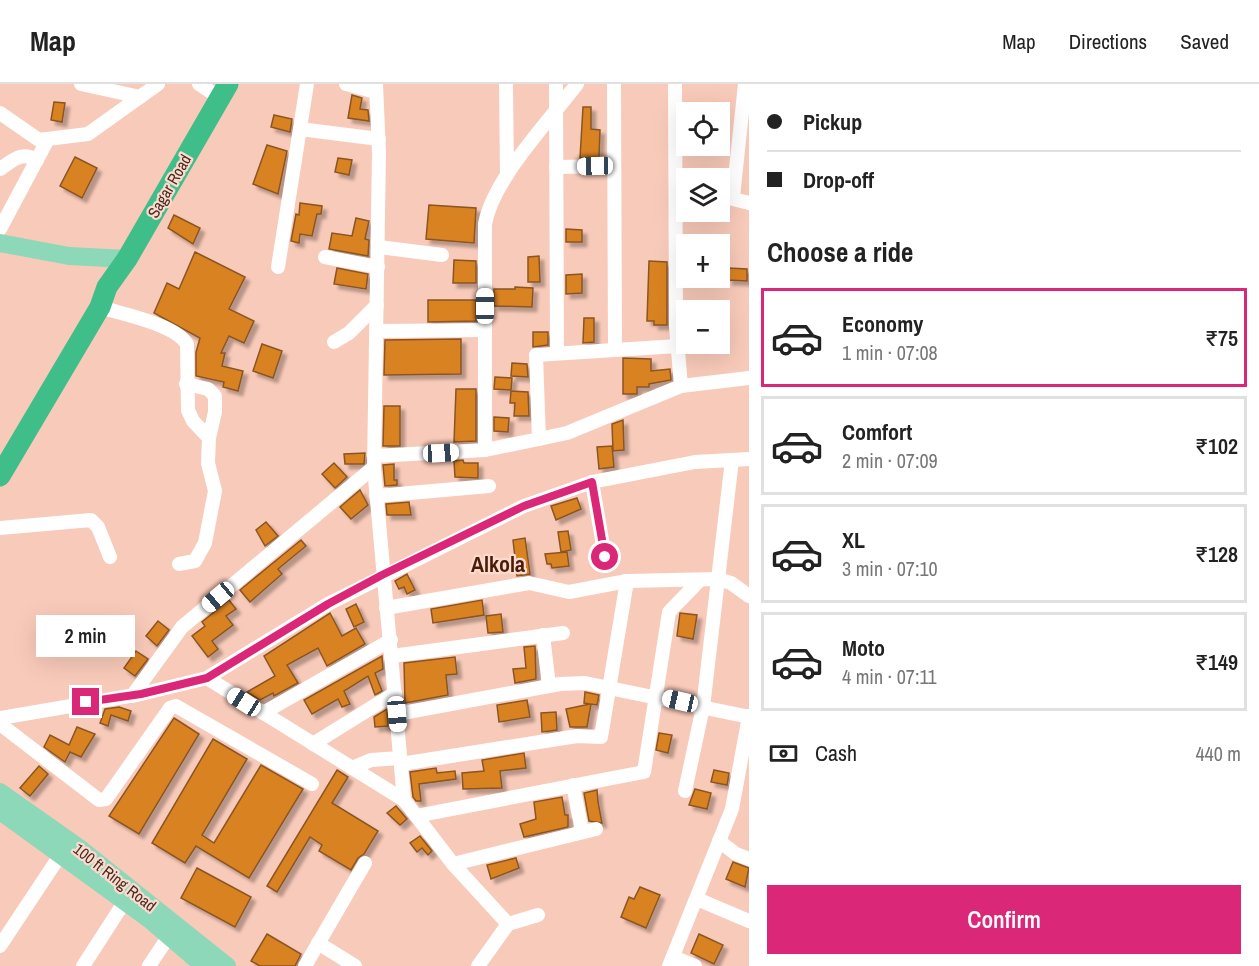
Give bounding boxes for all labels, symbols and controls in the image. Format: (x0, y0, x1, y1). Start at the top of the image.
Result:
text: Map (30, 22, 76, 60)
text: Map (1002, 27, 1036, 56)
text: Directions (1069, 27, 1147, 56)
text: Saved (1180, 27, 1229, 56)
map controls (676, 102, 730, 354)
button: locate (676, 102, 730, 156)
text: Pickup (803, 107, 862, 137)
street label: Sagar Road (142, 150, 196, 222)
car (577, 157, 613, 175)
text: Drop-off (803, 165, 874, 195)
button: layers (676, 168, 730, 222)
button: + (676, 234, 730, 288)
text: Choose a ride (767, 234, 913, 270)
car (476, 288, 494, 324)
button: − (676, 300, 730, 354)
text: Economy (842, 309, 923, 339)
icon: car (770, 311, 824, 365)
text: ₹75 (1205, 323, 1238, 353)
text: 1 min · 07:08 (842, 339, 938, 366)
text: Comfort (842, 417, 912, 447)
icon: car (770, 419, 824, 473)
text: ₹102 (1195, 431, 1238, 461)
car (423, 443, 459, 463)
text: 2 min · 07:09 (842, 447, 938, 474)
text: XL (842, 525, 865, 555)
icon: car (770, 527, 824, 581)
text: ₹128 (1195, 539, 1238, 569)
route start (591, 543, 618, 570)
district label: Alkola (471, 549, 525, 579)
text: 3 min · 07:10 (842, 555, 938, 582)
car (198, 579, 238, 615)
callout: 2 min (36, 615, 136, 657)
text: 2 min (64, 622, 107, 649)
text: Moto (842, 633, 885, 663)
icon: car (770, 635, 824, 689)
text: ₹149 (1195, 647, 1238, 677)
text: 4 min · 07:11 (842, 663, 937, 690)
car (224, 685, 264, 719)
route end (72, 688, 99, 715)
car (660, 688, 700, 714)
car (386, 695, 408, 733)
icon: cash (767, 737, 800, 770)
text: Cash (815, 738, 857, 768)
text: 440 m (1195, 740, 1241, 767)
street label: 100 ft Ring Road (69, 838, 161, 916)
button: Confirm (767, 885, 1241, 954)

